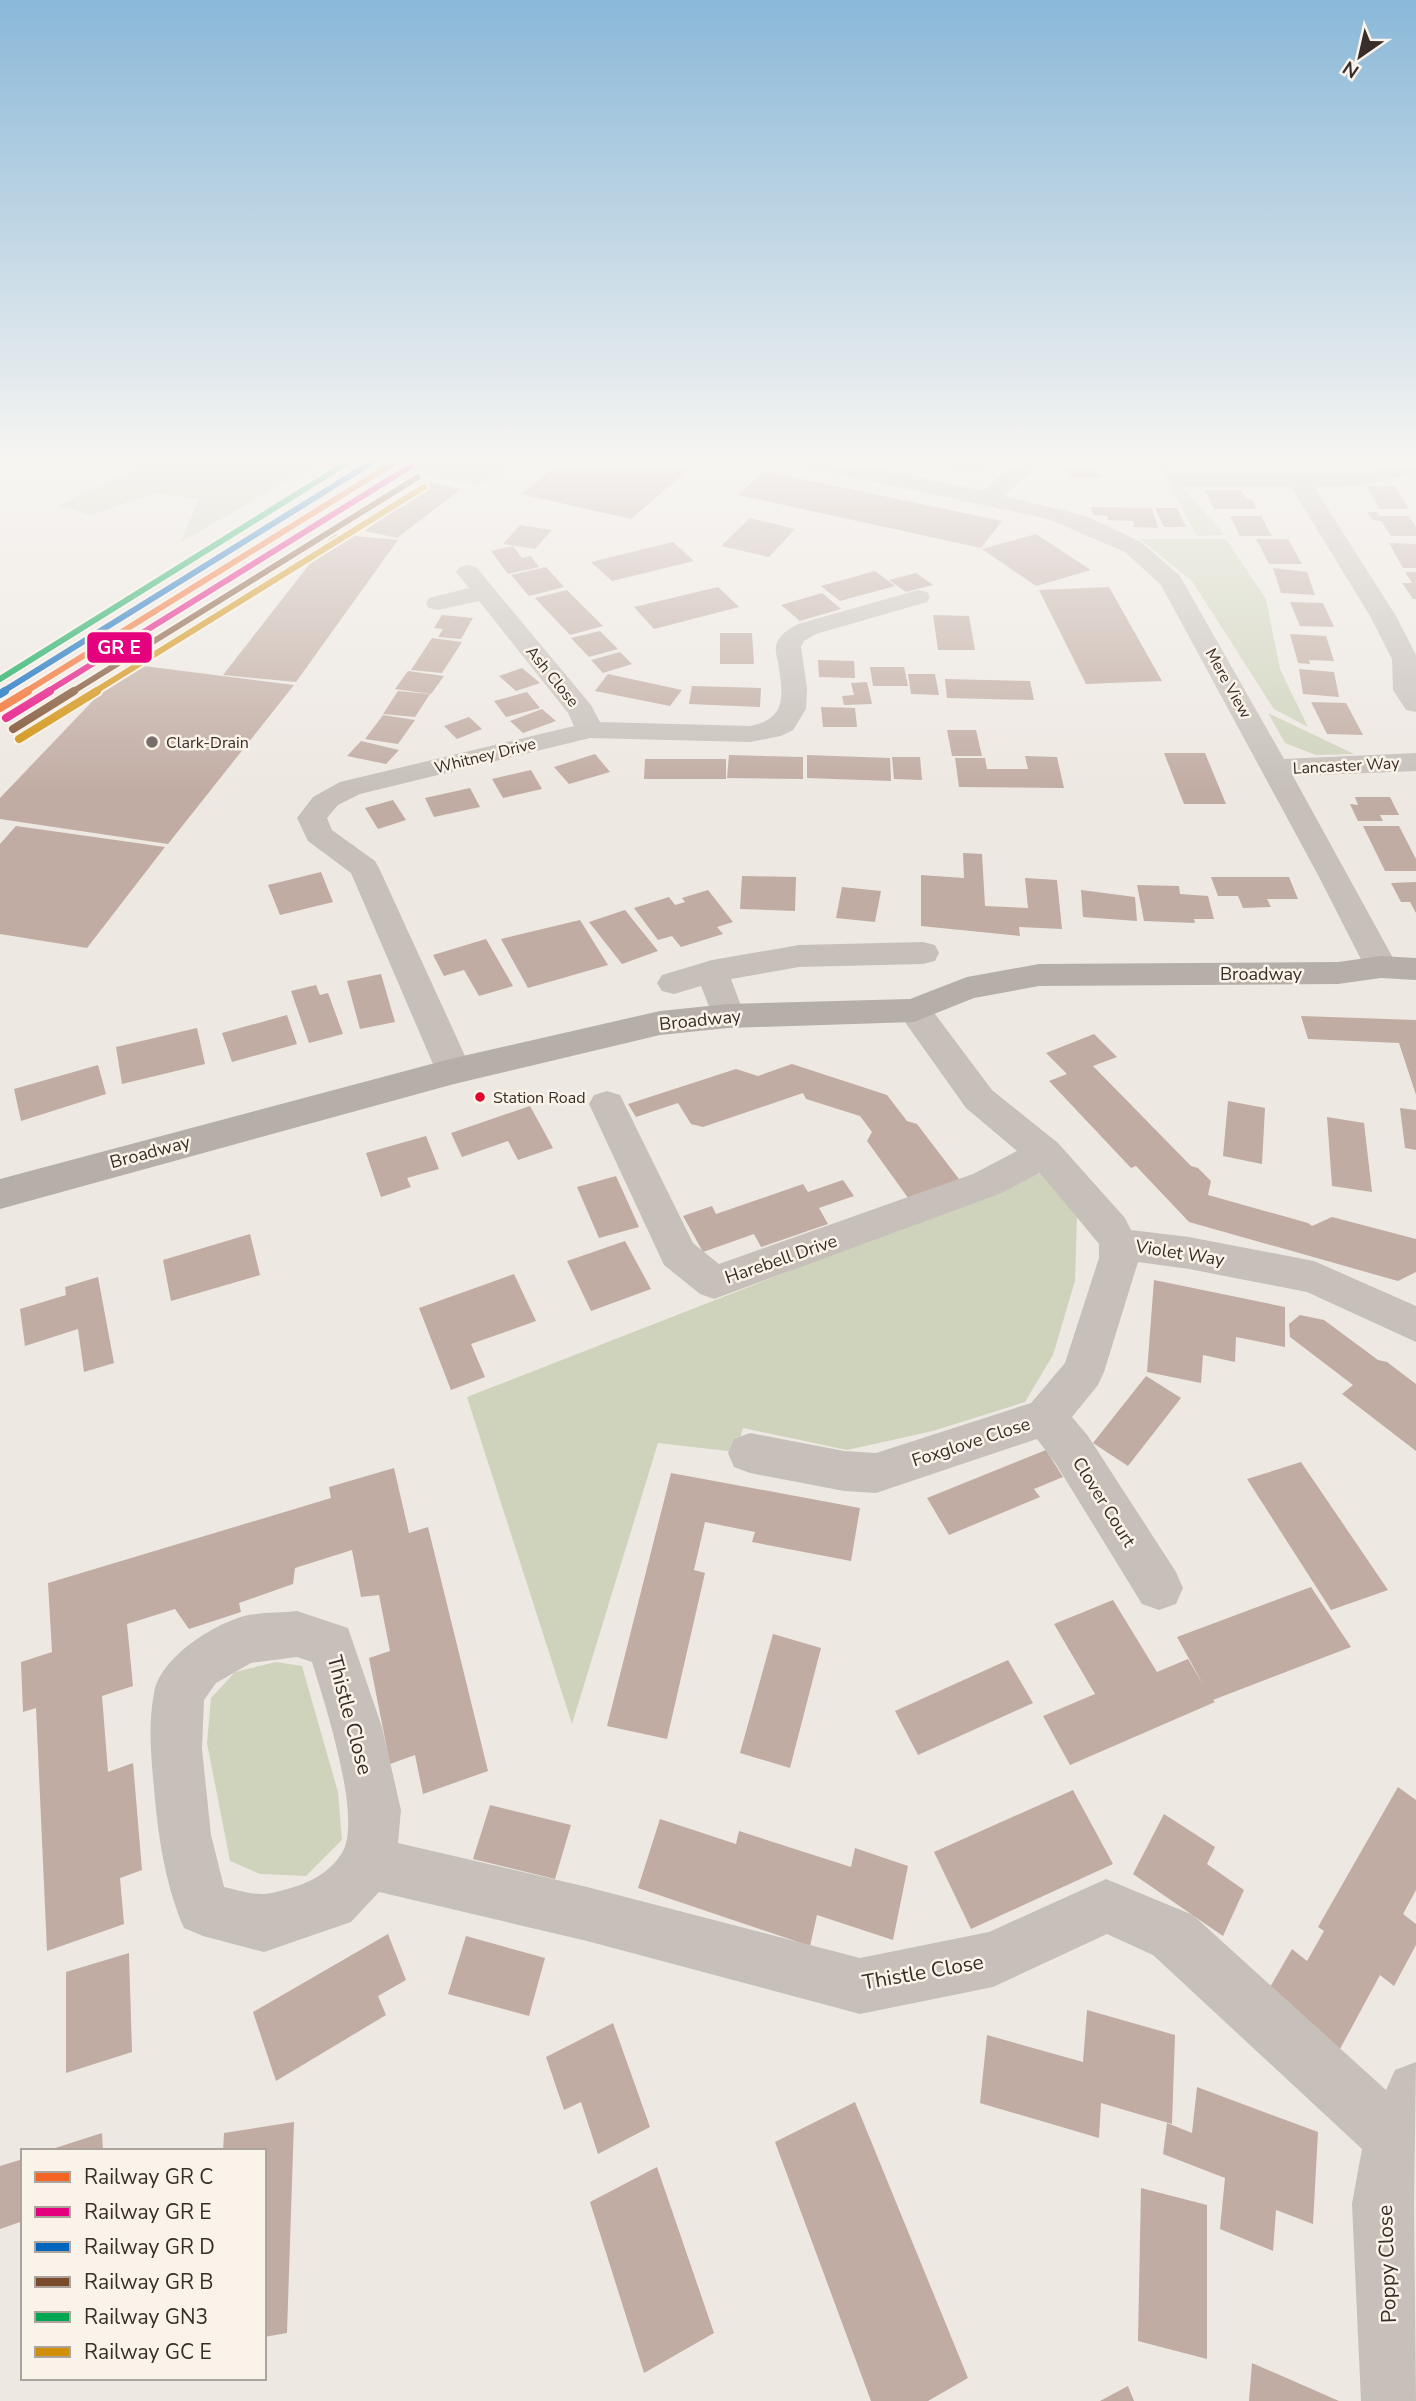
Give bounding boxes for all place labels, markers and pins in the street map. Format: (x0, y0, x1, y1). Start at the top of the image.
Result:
place label: Clark-Drain (166, 732, 249, 754)
marker: Clark-Drain (144, 734, 160, 750)
place label: Station Road (493, 1087, 586, 1109)
marker: Station Road (473, 1090, 487, 1104)

